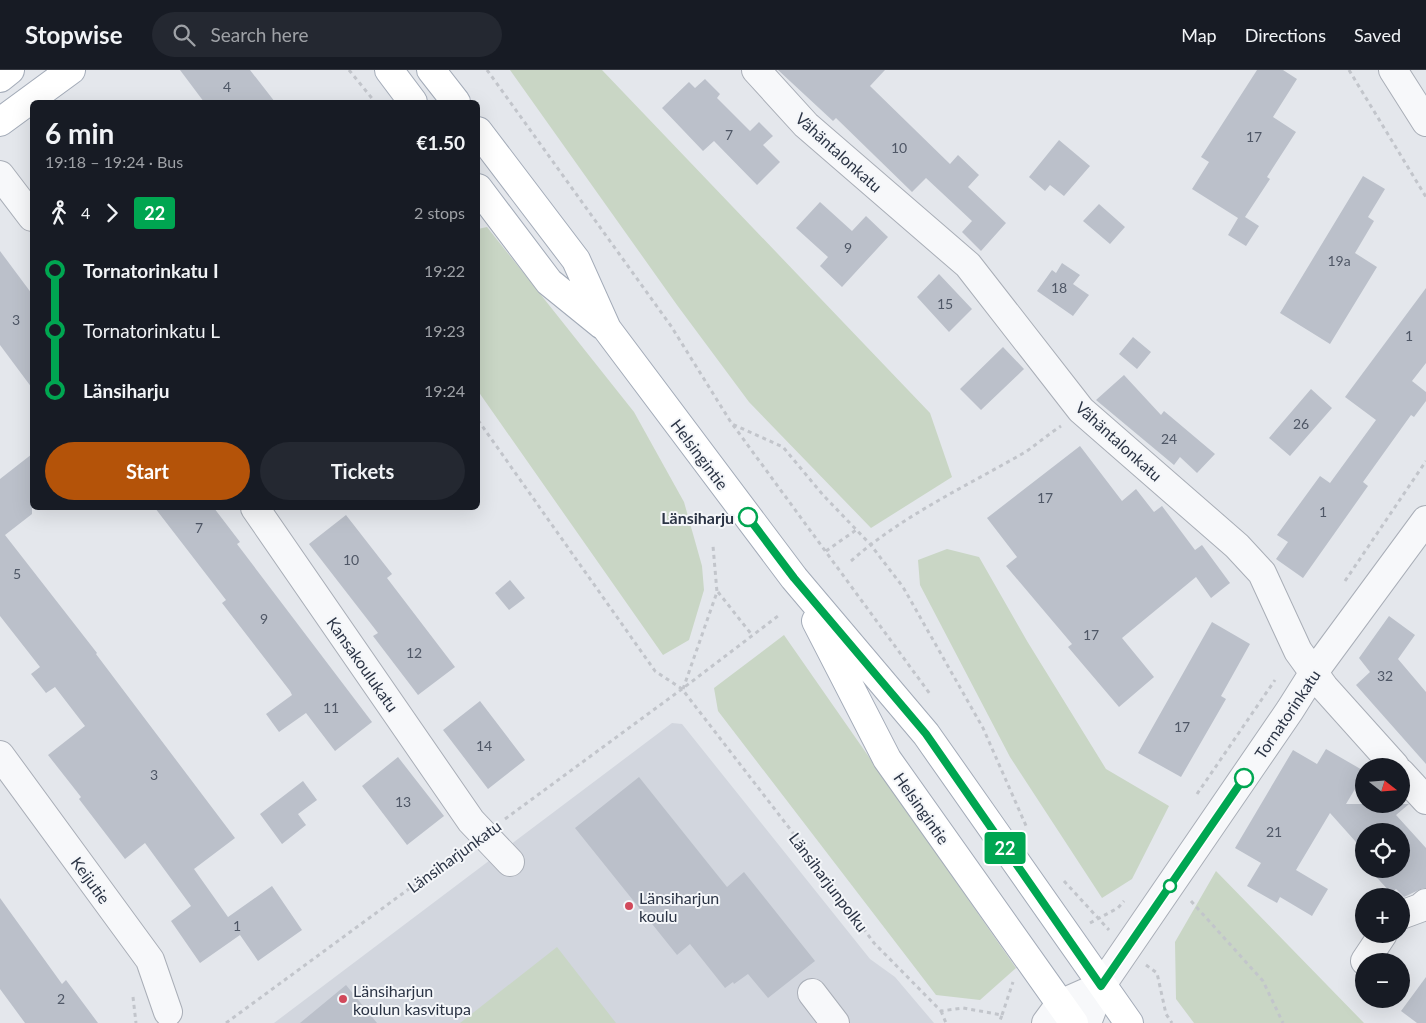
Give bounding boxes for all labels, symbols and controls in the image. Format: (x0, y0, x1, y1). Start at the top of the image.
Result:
search box (152, 12, 502, 57)
text: Stopwise (25, 20, 122, 49)
icon: search (170, 21, 198, 49)
text: Search here (210, 23, 308, 46)
text: Map (1181, 24, 1217, 46)
text: Directions (1245, 24, 1326, 46)
text: Saved (1354, 24, 1401, 46)
house number: 4 (223, 78, 231, 95)
street label: Vähäntalonkatu (792, 108, 886, 196)
text: 6 min (45, 116, 114, 150)
house number: 7 (725, 126, 733, 143)
house number: 17 (1246, 128, 1262, 145)
text: €1.50 (416, 131, 465, 154)
house number: 10 (891, 139, 907, 156)
text: 19:18 – 19:24 · Bus (45, 152, 183, 171)
icon: walk (45, 199, 73, 227)
icon: forward (98, 199, 126, 227)
text: 22 (144, 202, 165, 224)
text: 4 (81, 203, 90, 222)
text: 2 stops (414, 203, 465, 222)
house number: 9 (844, 239, 852, 256)
house number: 19a (1327, 252, 1351, 269)
text: Tornatorinkatu I (83, 259, 219, 282)
text: 19:22 (424, 261, 465, 280)
house number: 18 (1051, 279, 1067, 296)
house number: 15 (937, 295, 953, 312)
house number: 3 (12, 311, 20, 328)
text: Tornatorinkatu L (83, 319, 220, 342)
text: 19:23 (424, 321, 465, 340)
house number: 1 (1405, 327, 1413, 344)
text: Länsiharju (83, 379, 169, 402)
text: 19:24 (424, 381, 465, 400)
street label: Vähäntalonkatu (1072, 397, 1166, 485)
street label: Helsingintie (667, 415, 733, 493)
house number: 26 (1293, 415, 1309, 432)
house number: 24 (1161, 430, 1177, 447)
button: Start (45, 442, 250, 500)
button: Tickets (260, 442, 465, 500)
house number: 17 (1037, 489, 1053, 506)
house number: 1 (1319, 503, 1327, 520)
marker: Länsiharju (738, 507, 758, 527)
place label: Länsiharju (661, 508, 734, 527)
house number: 7 (195, 519, 203, 536)
house number: 10 (343, 551, 359, 568)
house number: 5 (13, 565, 21, 582)
house number: 9 (260, 610, 268, 627)
street label: Kansakoulukatu (323, 613, 403, 715)
house number: 17 (1083, 626, 1099, 643)
house number: 12 (406, 644, 422, 661)
street label: Tornatorinkatu (1250, 666, 1324, 762)
house number: 32 (1377, 667, 1393, 684)
house number: 11 (323, 699, 339, 716)
house number: 17 (1174, 718, 1190, 735)
house number: 14 (476, 737, 492, 754)
north arrow (1355, 758, 1410, 812)
map controls (1355, 758, 1410, 1008)
house number: 3 (150, 766, 158, 783)
street label: Helsingintie (890, 768, 954, 848)
unlabelled marker (1234, 768, 1254, 788)
house number: 13 (395, 793, 411, 810)
street label: Länsiharjunkatu (404, 816, 504, 896)
house number: 21 (1266, 823, 1282, 840)
button: locate (1355, 823, 1410, 878)
street label: Länsiharjunpolku (786, 829, 872, 935)
line badge: 22 (982, 832, 1028, 864)
text: 22 (995, 837, 1015, 859)
street label: Keijutie (68, 853, 114, 907)
unlabelled marker (1163, 879, 1177, 893)
place label: Länsiharjun koulu (639, 888, 719, 925)
button: + (1355, 888, 1410, 943)
marker: Länsiharjun koulu (623, 900, 635, 912)
house number: 1 (233, 917, 241, 934)
button: − (1355, 953, 1410, 1008)
place label: Länsiharjun koulun kasvitupa (353, 981, 471, 1018)
house number: 2 (57, 990, 65, 1007)
marker: Länsiharjun koulun kasvitupa (337, 993, 349, 1005)

